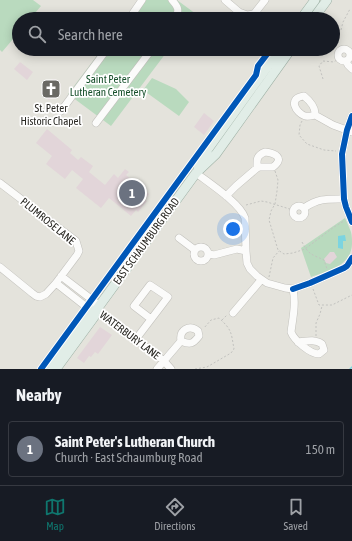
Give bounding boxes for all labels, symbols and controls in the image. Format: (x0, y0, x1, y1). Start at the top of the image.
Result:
search box (12, 12, 340, 56)
icon: search (26, 23, 48, 45)
text: Search here (58, 26, 123, 43)
park label: Saint Peter Lutheran Cemetery (70, 73, 147, 98)
church icon: St. Peter Historic Chapel (40, 78, 62, 100)
place label: St. Peter Historic Chapel (21, 102, 82, 127)
pin: 1 (119, 178, 145, 208)
street label: PLUMROSE LANE (18, 195, 78, 247)
street label: EAST SCHAUMBURG ROAD (111, 195, 181, 287)
your location (223, 219, 243, 239)
street label: WATERBURY LANE (98, 309, 163, 362)
text: Nearby (16, 385, 62, 405)
text: Saint Peter's Lutheran Church (55, 433, 215, 450)
text: 1 (27, 442, 33, 457)
text: 150 m (306, 442, 335, 457)
text: Church · East Schaumburg Road (55, 450, 203, 465)
tab: Map (44, 496, 66, 532)
tab: Directions (154, 496, 195, 532)
tab: Saved (284, 496, 308, 532)

